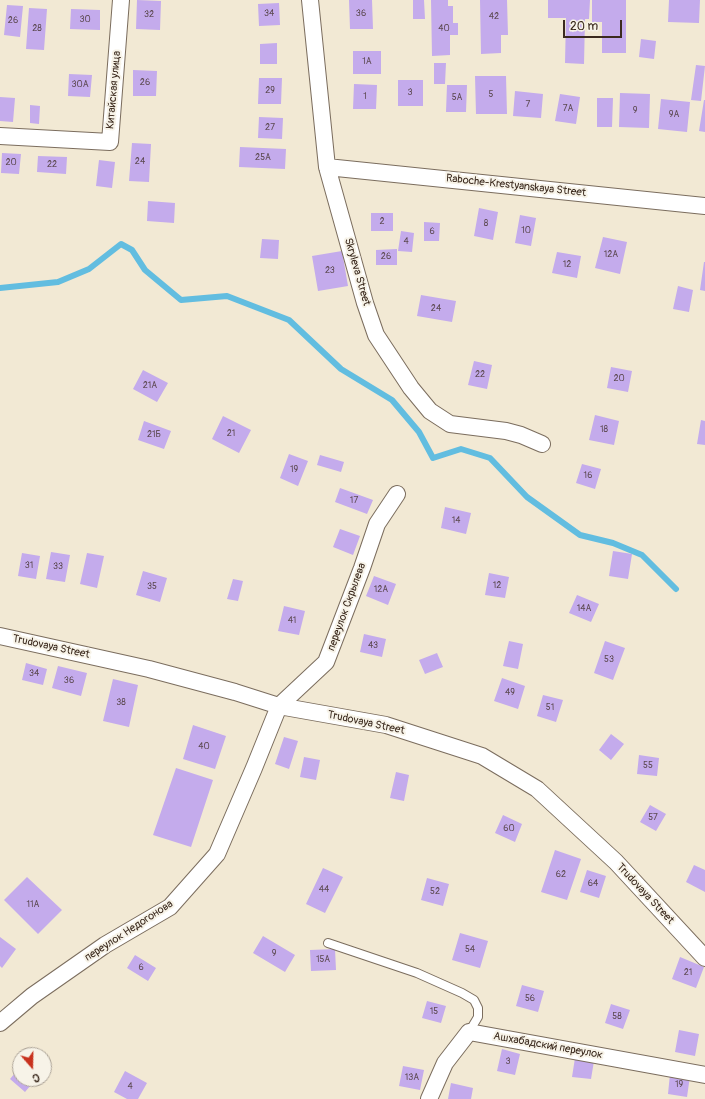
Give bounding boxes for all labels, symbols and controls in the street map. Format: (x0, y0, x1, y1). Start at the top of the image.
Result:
house number: 34 (264, 9, 274, 19)
house number: 36 (356, 9, 366, 19)
house number: 32 (144, 10, 154, 20)
house number: 42 (489, 12, 499, 22)
scale bar (565, 12, 624, 38)
house number: 30 (79, 15, 91, 25)
house number: 26 (8, 16, 18, 26)
text: 20 m (570, 19, 598, 34)
house number: 28 (32, 24, 42, 34)
house number: 40 (438, 24, 450, 34)
street label: Китайская улица (104, 50, 124, 130)
house number: 1А (362, 57, 372, 67)
house number: 26 (140, 78, 150, 88)
house number: 30А (71, 80, 89, 90)
house number: 29 (265, 86, 275, 96)
house number: 3 (407, 88, 413, 98)
house number: 5 (489, 90, 493, 100)
house number: 1 (363, 92, 367, 102)
house number: 5А (452, 93, 462, 103)
house number: 7 (526, 100, 530, 110)
house number: 7А (563, 104, 573, 114)
house number: 9 (633, 106, 637, 116)
house number: 9А (669, 110, 679, 120)
house number: 27 (265, 123, 275, 133)
house number: 25А (255, 153, 271, 163)
house number: 24 (135, 157, 145, 167)
house number: 20 (5, 158, 17, 168)
house number: 22 (47, 160, 57, 170)
street label: Raboche-Krestyanskaya Street (445, 172, 587, 200)
house number: 2 (379, 217, 385, 227)
house number: 8 (484, 219, 488, 229)
house number: 10 (521, 226, 531, 236)
house number: 6 (429, 227, 435, 237)
street label: Skryleva Street (341, 237, 373, 307)
house number: 4 (403, 237, 409, 247)
house number: 12А (604, 250, 618, 260)
house number: 26 (381, 252, 391, 262)
house number: 12 (563, 260, 571, 270)
house number: 23 (325, 266, 335, 276)
house number: 24 (431, 304, 441, 314)
house number: 22 (475, 370, 485, 380)
house number: 20 (613, 374, 625, 384)
house number: 21А (143, 381, 157, 391)
house number: 18 (600, 425, 608, 435)
house number: 21 (227, 429, 235, 439)
house number: 21Б (147, 430, 161, 440)
house number: 19 (290, 465, 298, 475)
house number: 16 (584, 471, 592, 481)
house number: 17 (350, 496, 358, 506)
house number: 14 (452, 516, 460, 526)
house number: 31 (25, 561, 33, 571)
street label: переулок Скрылева (325, 561, 369, 653)
house number: 33 (53, 562, 63, 572)
house number: 12 (493, 581, 501, 591)
house number: 35 (147, 582, 157, 592)
house number: 12А (374, 585, 388, 595)
house number: 14А (577, 604, 591, 614)
house number: 41 (288, 616, 296, 626)
street label: Trudovaya Street (11, 632, 91, 662)
house number: 43 (368, 641, 378, 651)
house number: 53 (604, 655, 614, 665)
house number: 34 (29, 669, 39, 679)
house number: 36 (64, 676, 74, 686)
house number: 49 (505, 688, 515, 698)
house number: 38 (116, 698, 126, 708)
house number: 51 (546, 703, 554, 713)
street label: Trudovaya Street (326, 708, 406, 738)
house number: 40 (198, 742, 210, 752)
house number: 55 (643, 761, 653, 771)
house number: 57 (648, 813, 658, 823)
house number: 60 (503, 824, 515, 834)
street label: Trudovaya Street (613, 861, 677, 927)
house number: 62 (556, 870, 566, 880)
house number: 64 (588, 879, 598, 889)
house number: 44 (319, 885, 329, 895)
house number: 52 (430, 887, 440, 897)
street label: переулок Недогонова (82, 898, 176, 964)
house number: 11А (27, 900, 39, 910)
house number: 54 (465, 945, 475, 955)
house number: 9 (272, 949, 276, 959)
house number: 15А (316, 955, 330, 965)
house number: 6 (138, 963, 144, 973)
house number: 21 (684, 968, 692, 978)
house number: 56 (525, 994, 535, 1004)
house number: 15 (430, 1007, 438, 1017)
house number: 58 (612, 1012, 622, 1022)
street label: Ашхабадский переулок (492, 1030, 604, 1062)
north arrow (12, 1047, 52, 1087)
house number: 3 (505, 1057, 511, 1067)
text: С (31, 1071, 41, 1085)
house number: 13А (405, 1073, 419, 1083)
house number: 19 (675, 1080, 683, 1090)
house number: 4 (127, 1082, 133, 1092)

